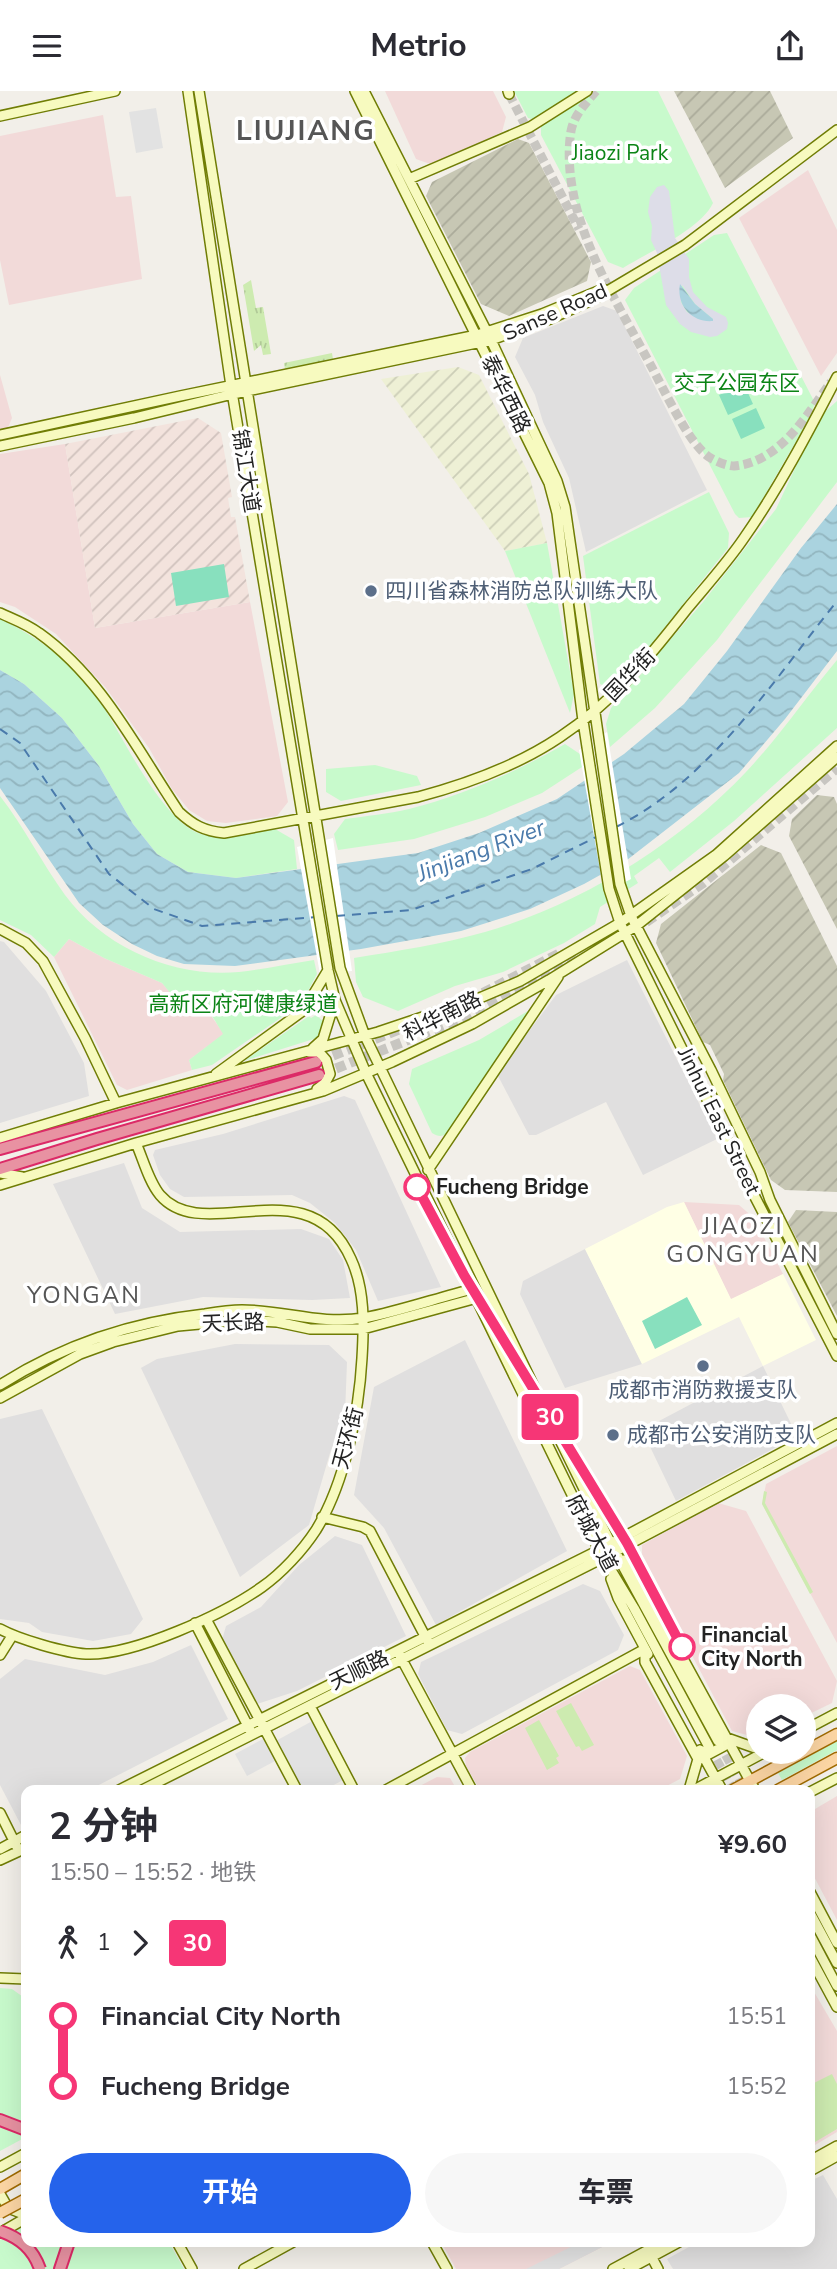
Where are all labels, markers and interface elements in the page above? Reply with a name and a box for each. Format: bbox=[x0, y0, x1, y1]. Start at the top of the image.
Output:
text: Metrio bbox=[370, 24, 467, 67]
icon: menu bbox=[28, 27, 66, 65]
icon: share bbox=[771, 27, 809, 65]
district label: LIUJIANG bbox=[236, 112, 376, 150]
park label: Jiaozi Park bbox=[571, 139, 669, 167]
street label: Sanse Road bbox=[498, 277, 612, 347]
street label: 泰华西路 bbox=[475, 350, 537, 438]
park label: 交子公园东区 bbox=[674, 369, 800, 397]
street label: 锦江大道 bbox=[226, 427, 266, 515]
place label: 四川省森林消防总队训练大队 bbox=[385, 577, 658, 605]
marker: 四川省森林消防总队训练大队 bbox=[363, 583, 379, 599]
street label: 国华街 bbox=[598, 643, 662, 707]
water label: Jinjiang River bbox=[412, 812, 550, 889]
street label: 科华南路 bbox=[398, 984, 486, 1048]
park label: 高新区府河健康绿道 bbox=[149, 990, 338, 1018]
street label: Jinhui East Street bbox=[671, 1042, 767, 1200]
place label: Fucheng Bridge bbox=[436, 1173, 589, 1201]
marker: Fucheng Bridge bbox=[404, 1174, 430, 1200]
district label: JIAOZI GONGYUAN bbox=[666, 1210, 820, 1270]
district label: YONGAN bbox=[26, 1279, 141, 1311]
street label: 天长路 bbox=[201, 1308, 265, 1338]
marker: 成都市消防救援支队 bbox=[695, 1358, 711, 1374]
place label: 成都市消防救援支队 bbox=[609, 1376, 798, 1404]
line badge: 30 bbox=[518, 1394, 582, 1440]
text: 30 bbox=[536, 1401, 564, 1433]
street label: 天环街 bbox=[326, 1404, 370, 1472]
place label: 成都市公安消防支队 bbox=[627, 1421, 816, 1449]
marker: 成都市公安消防支队 bbox=[605, 1427, 621, 1443]
street label: 府城大道 bbox=[560, 1489, 624, 1577]
place label: Financial City North bbox=[701, 1621, 803, 1673]
marker: Financial City North bbox=[669, 1634, 695, 1660]
street label: 天顺路 bbox=[325, 1644, 393, 1696]
map controls bbox=[746, 1694, 816, 1764]
button: layers bbox=[746, 1694, 816, 1764]
text: 2 分钟 bbox=[49, 1801, 158, 1852]
text: ¥9.60 bbox=[718, 1827, 787, 1862]
text: 15:50 – 15:52 · 地铁 bbox=[49, 1857, 256, 1888]
icon: walk bbox=[49, 1924, 87, 1962]
icon: forward bbox=[121, 1924, 159, 1962]
text: 1 bbox=[97, 1927, 111, 1958]
text: 30 bbox=[183, 1927, 212, 1959]
text: Financial City North bbox=[101, 1999, 341, 2034]
text: 15:51 bbox=[727, 2001, 787, 2032]
text: Fucheng Bridge bbox=[101, 2069, 290, 2104]
text: 15:52 bbox=[727, 2071, 787, 2102]
button: 开始 bbox=[49, 2153, 411, 2233]
button: 车票 bbox=[425, 2153, 787, 2233]

